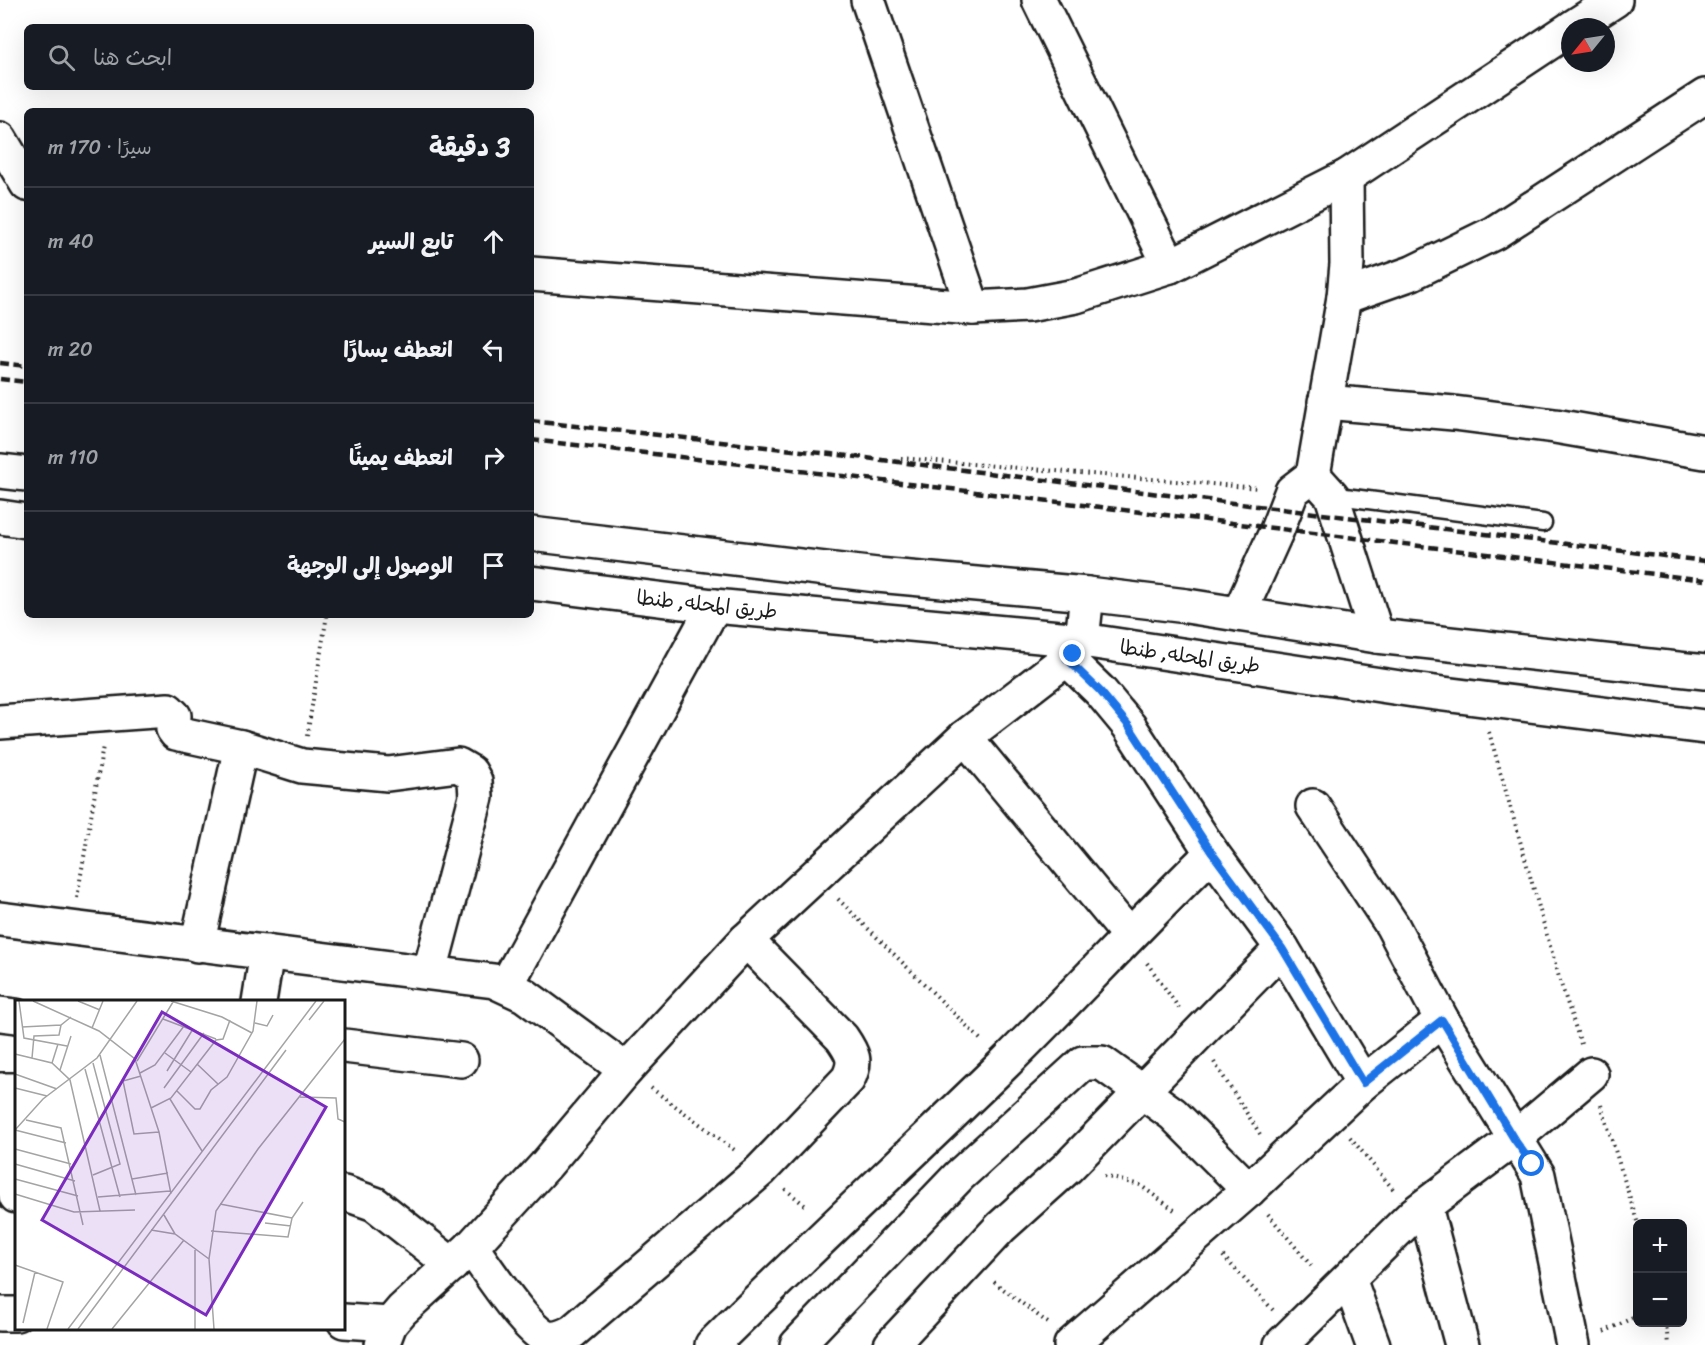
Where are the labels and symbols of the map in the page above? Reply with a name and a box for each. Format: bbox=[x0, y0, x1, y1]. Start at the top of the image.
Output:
north arrow bbox=[1561, 18, 1615, 72]
street label: طريق المحله, طنطا bbox=[635, 580, 779, 629]
street label: طريق المحله, طنطا bbox=[1117, 629, 1262, 684]
route end bbox=[1059, 640, 1085, 666]
inset map bbox=[15, 1000, 345, 1330]
route start bbox=[1518, 1150, 1544, 1176]

